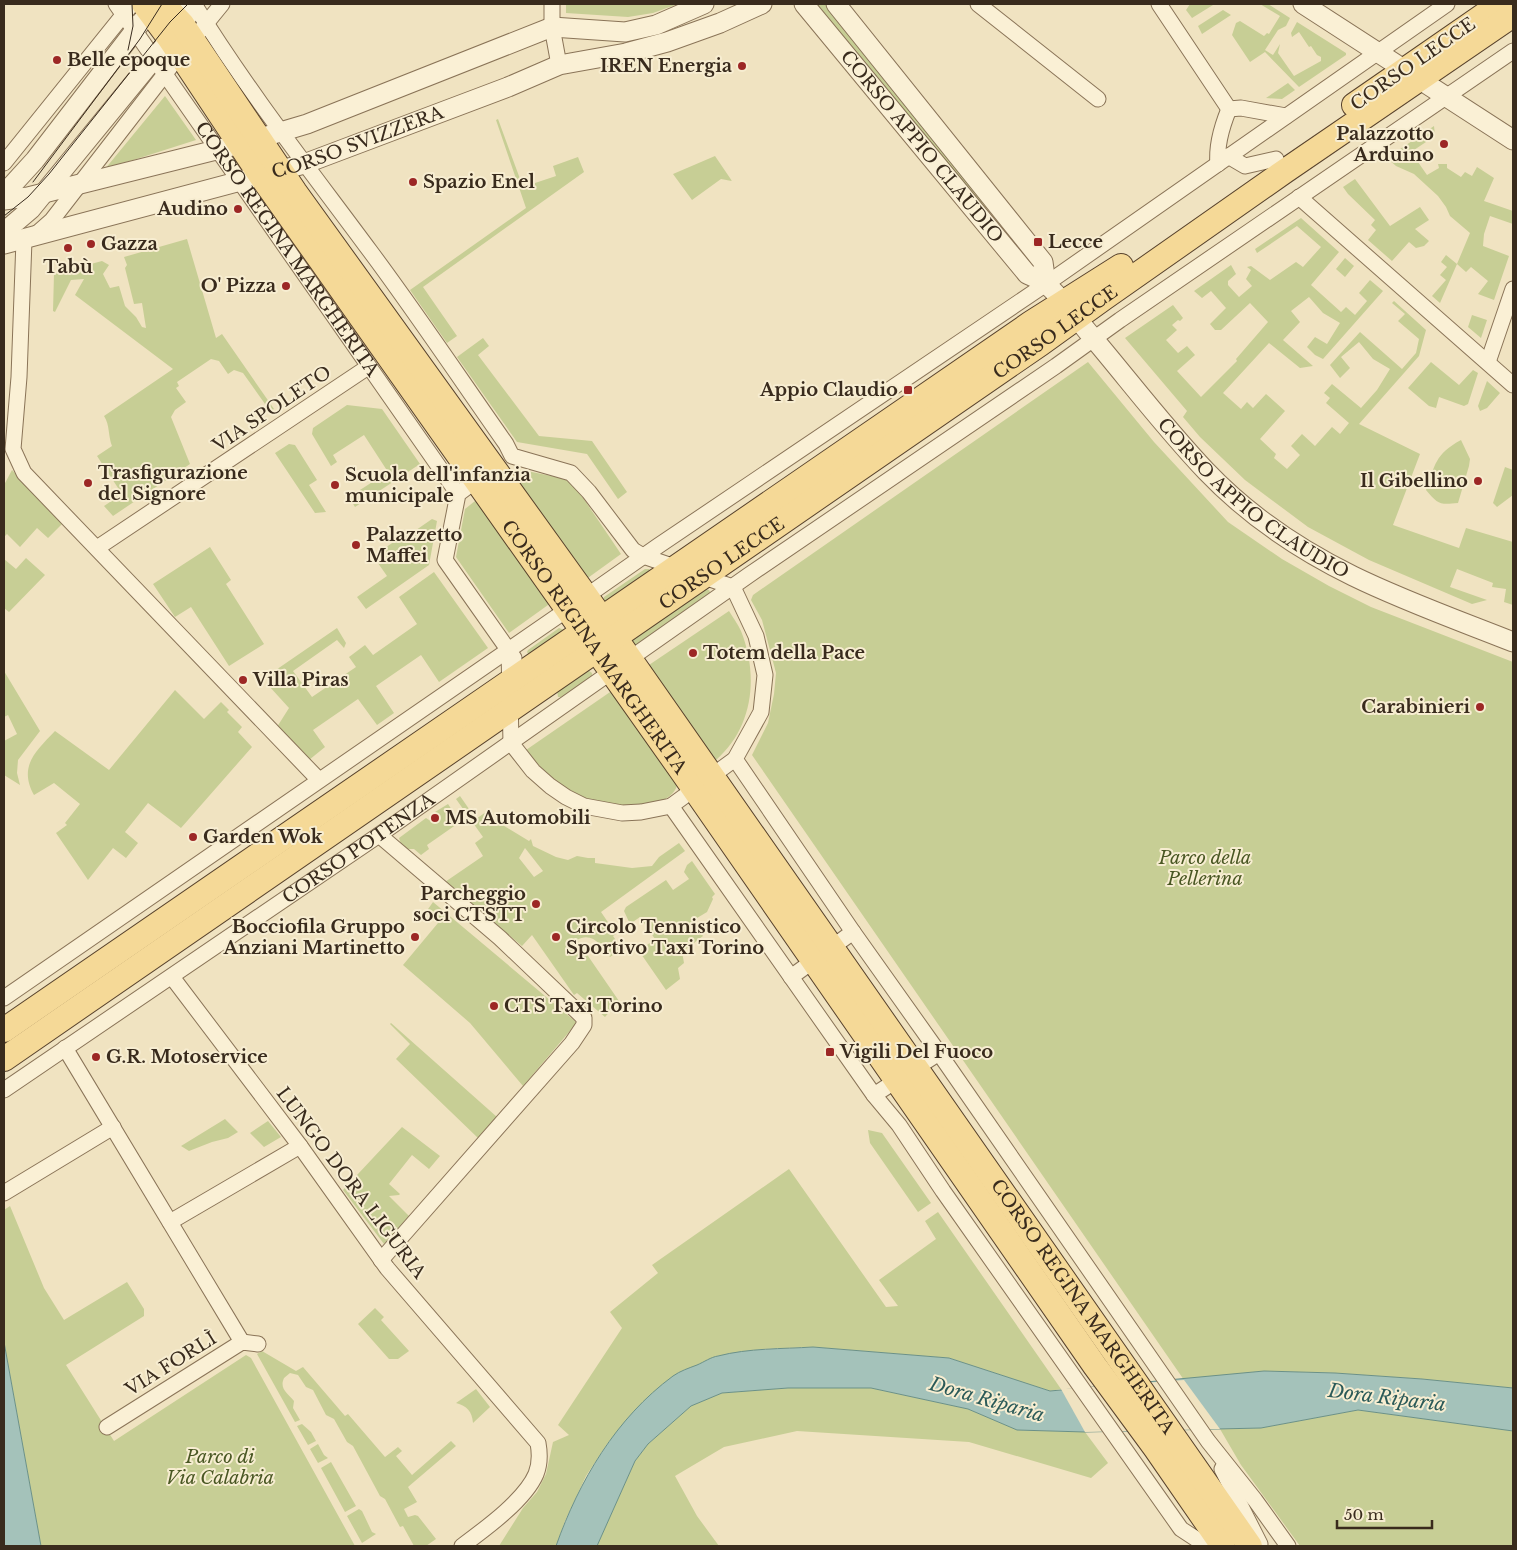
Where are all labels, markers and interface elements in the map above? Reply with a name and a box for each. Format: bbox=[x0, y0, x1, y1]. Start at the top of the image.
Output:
street label: CORSO LECCE bbox=[1346, 13, 1480, 115]
street label: CORSO APPIO CLAUDIO bbox=[836, 46, 1008, 247]
place label: Belle epoque bbox=[67, 49, 190, 71]
marker: Belle epoque bbox=[51, 54, 63, 66]
place label: IREN Energia bbox=[600, 55, 733, 77]
marker: IREN Energia bbox=[736, 60, 748, 72]
street label: CORSO SVIZZERA bbox=[269, 101, 448, 183]
street label: CORSO REGINA MARGHERITA bbox=[191, 118, 384, 382]
place label: Palazzotto Arduino bbox=[1336, 123, 1434, 166]
marker: Palazzotto Arduino bbox=[1438, 138, 1450, 150]
place label: Spazio Enel bbox=[423, 171, 535, 193]
marker: Spazio Enel bbox=[407, 176, 419, 188]
place label: Audino bbox=[156, 198, 228, 220]
marker: Audino bbox=[232, 203, 244, 215]
place label: Lecce bbox=[1048, 231, 1103, 253]
place label: Gazza bbox=[101, 233, 159, 255]
marker: Lecce bbox=[1032, 236, 1044, 248]
marker: Gazza bbox=[85, 238, 97, 250]
marker: Tabù bbox=[62, 242, 74, 254]
place label: Tabù bbox=[43, 256, 93, 278]
place label: O' Pizza bbox=[201, 275, 277, 297]
marker: O' Pizza bbox=[280, 280, 292, 292]
street label: CORSO LECCE bbox=[989, 281, 1122, 384]
street label: VIA SPOLETO bbox=[208, 361, 335, 457]
place label: Appio Claudio bbox=[759, 379, 898, 401]
marker: Appio Claudio bbox=[902, 384, 914, 396]
street label: CORSO APPIO CLAUDIO bbox=[1153, 414, 1353, 583]
place label: Trasfigurazione del Signore bbox=[98, 462, 248, 505]
place label: Scuola dell'infanzia municipale bbox=[345, 464, 532, 507]
place label: Il Gibellino bbox=[1360, 470, 1468, 492]
marker: Il Gibellino bbox=[1472, 475, 1484, 487]
marker: Trasfigurazione del Signore bbox=[82, 477, 94, 489]
marker: Scuola dell'infanzia municipale bbox=[329, 479, 341, 491]
street label: CORSO LECCE bbox=[655, 513, 789, 615]
street label: CORSO REGINA MARGHERITA bbox=[497, 516, 692, 779]
place label: Palazzetto Maffei bbox=[366, 524, 463, 567]
marker: Palazzetto Maffei bbox=[350, 539, 362, 551]
place label: Totem della Pace bbox=[703, 642, 865, 664]
marker: Totem della Pace bbox=[687, 647, 699, 659]
place label: Villa Piras bbox=[252, 669, 349, 691]
marker: Villa Piras bbox=[237, 674, 249, 686]
place label: Carabinieri bbox=[1361, 696, 1470, 718]
marker: Carabinieri bbox=[1474, 701, 1486, 713]
street label: CORSO POTENZA bbox=[278, 788, 440, 908]
place label: MS Automobili bbox=[445, 807, 591, 829]
marker: MS Automobili bbox=[429, 812, 441, 824]
place label: Garden Wok bbox=[203, 826, 324, 848]
marker: Garden Wok bbox=[187, 831, 199, 843]
park label: Parco della Pellerina bbox=[1158, 847, 1251, 890]
place label: Parcheggio soci CTSTT bbox=[413, 883, 526, 926]
marker: Parcheggio soci CTSTT bbox=[530, 898, 542, 910]
place label: Bocciofila Gruppo Anziani Martinetto bbox=[222, 916, 405, 959]
place label: Circolo Tennistico Sportivo Taxi Torino bbox=[566, 916, 764, 959]
marker: Bocciofila Gruppo Anziani Martinetto bbox=[409, 931, 421, 943]
marker: Circolo Tennistico Sportivo Taxi Torino bbox=[550, 931, 562, 943]
place label: CTS Taxi Torino bbox=[504, 995, 663, 1017]
marker: CTS Taxi Torino bbox=[488, 1000, 500, 1012]
place label: Vigili Del Fuoco bbox=[839, 1041, 993, 1063]
place label: G.R. Motoservice bbox=[106, 1046, 268, 1068]
marker: Vigili Del Fuoco bbox=[824, 1046, 836, 1058]
marker: G.R. Motoservice bbox=[90, 1051, 102, 1063]
street label: LUNGO DORA LIGURIA bbox=[272, 1083, 431, 1284]
street label: CORSO REGINA MARGHERITA bbox=[986, 1175, 1180, 1439]
street label: VIA FORLÌ bbox=[120, 1326, 221, 1401]
water label: Dora Riparia bbox=[926, 1372, 1047, 1427]
water label: Dora Riparia bbox=[1326, 1379, 1447, 1416]
park label: Parco di Via Calabria bbox=[166, 1446, 274, 1489]
scale bar bbox=[1337, 1498, 1432, 1530]
text: 50 m bbox=[1344, 1505, 1384, 1524]

